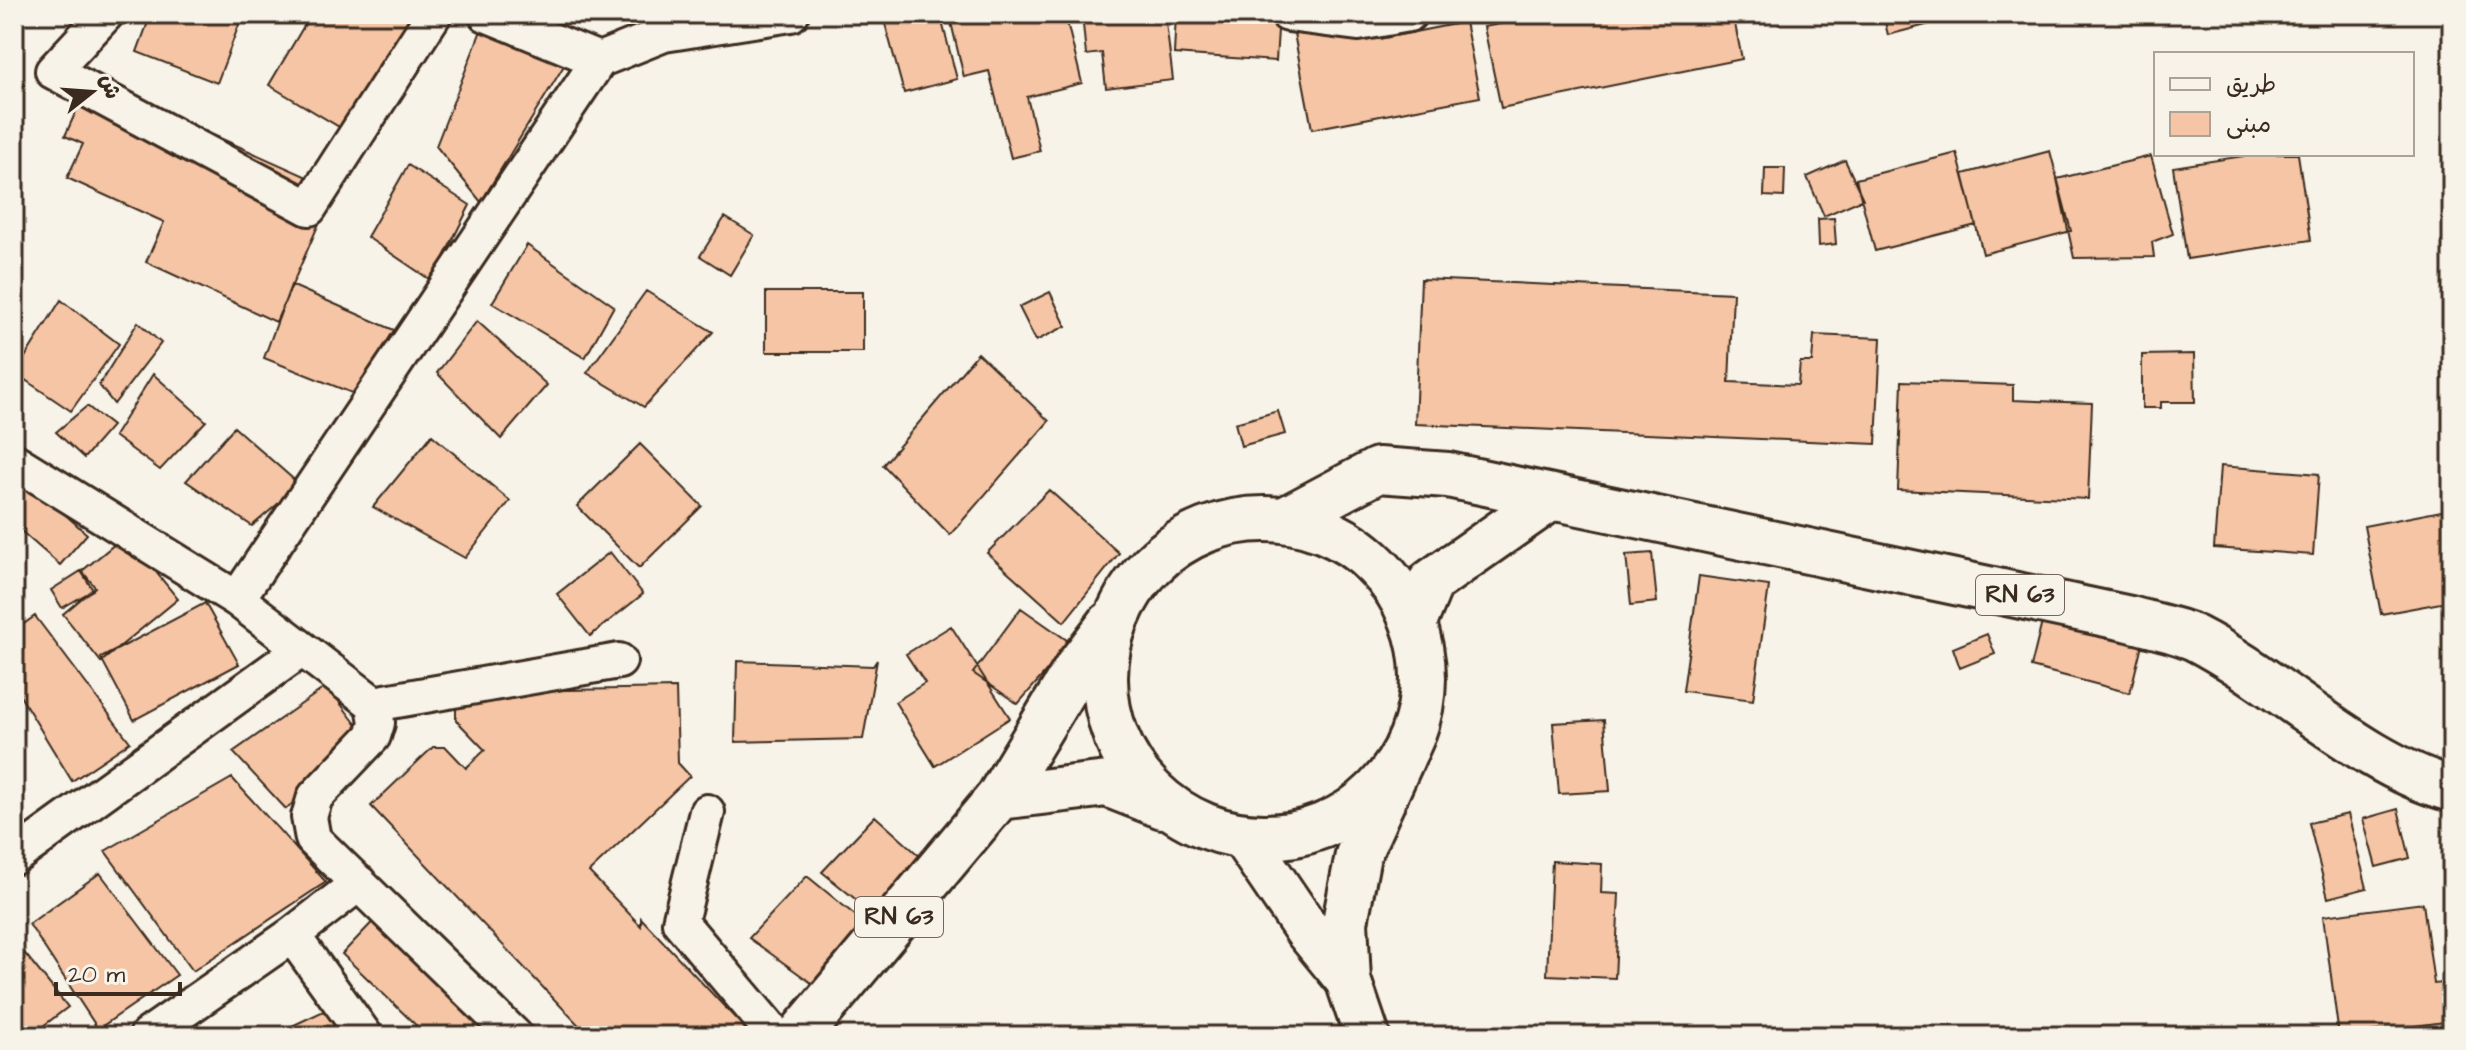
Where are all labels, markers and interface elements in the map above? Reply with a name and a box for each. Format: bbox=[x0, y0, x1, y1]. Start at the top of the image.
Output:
north arrow bbox=[52, 52, 132, 132]
legend bbox=[2154, 52, 2414, 156]
text: طريق bbox=[2226, 68, 2276, 102]
text: ش bbox=[91, 70, 128, 103]
text: مبنى bbox=[2226, 108, 2271, 142]
road number: RN 63 bbox=[1976, 575, 2064, 615]
road number: RN 63 bbox=[855, 897, 943, 937]
scale bar bbox=[56, 946, 180, 996]
text: 20 m bbox=[68, 958, 125, 992]

